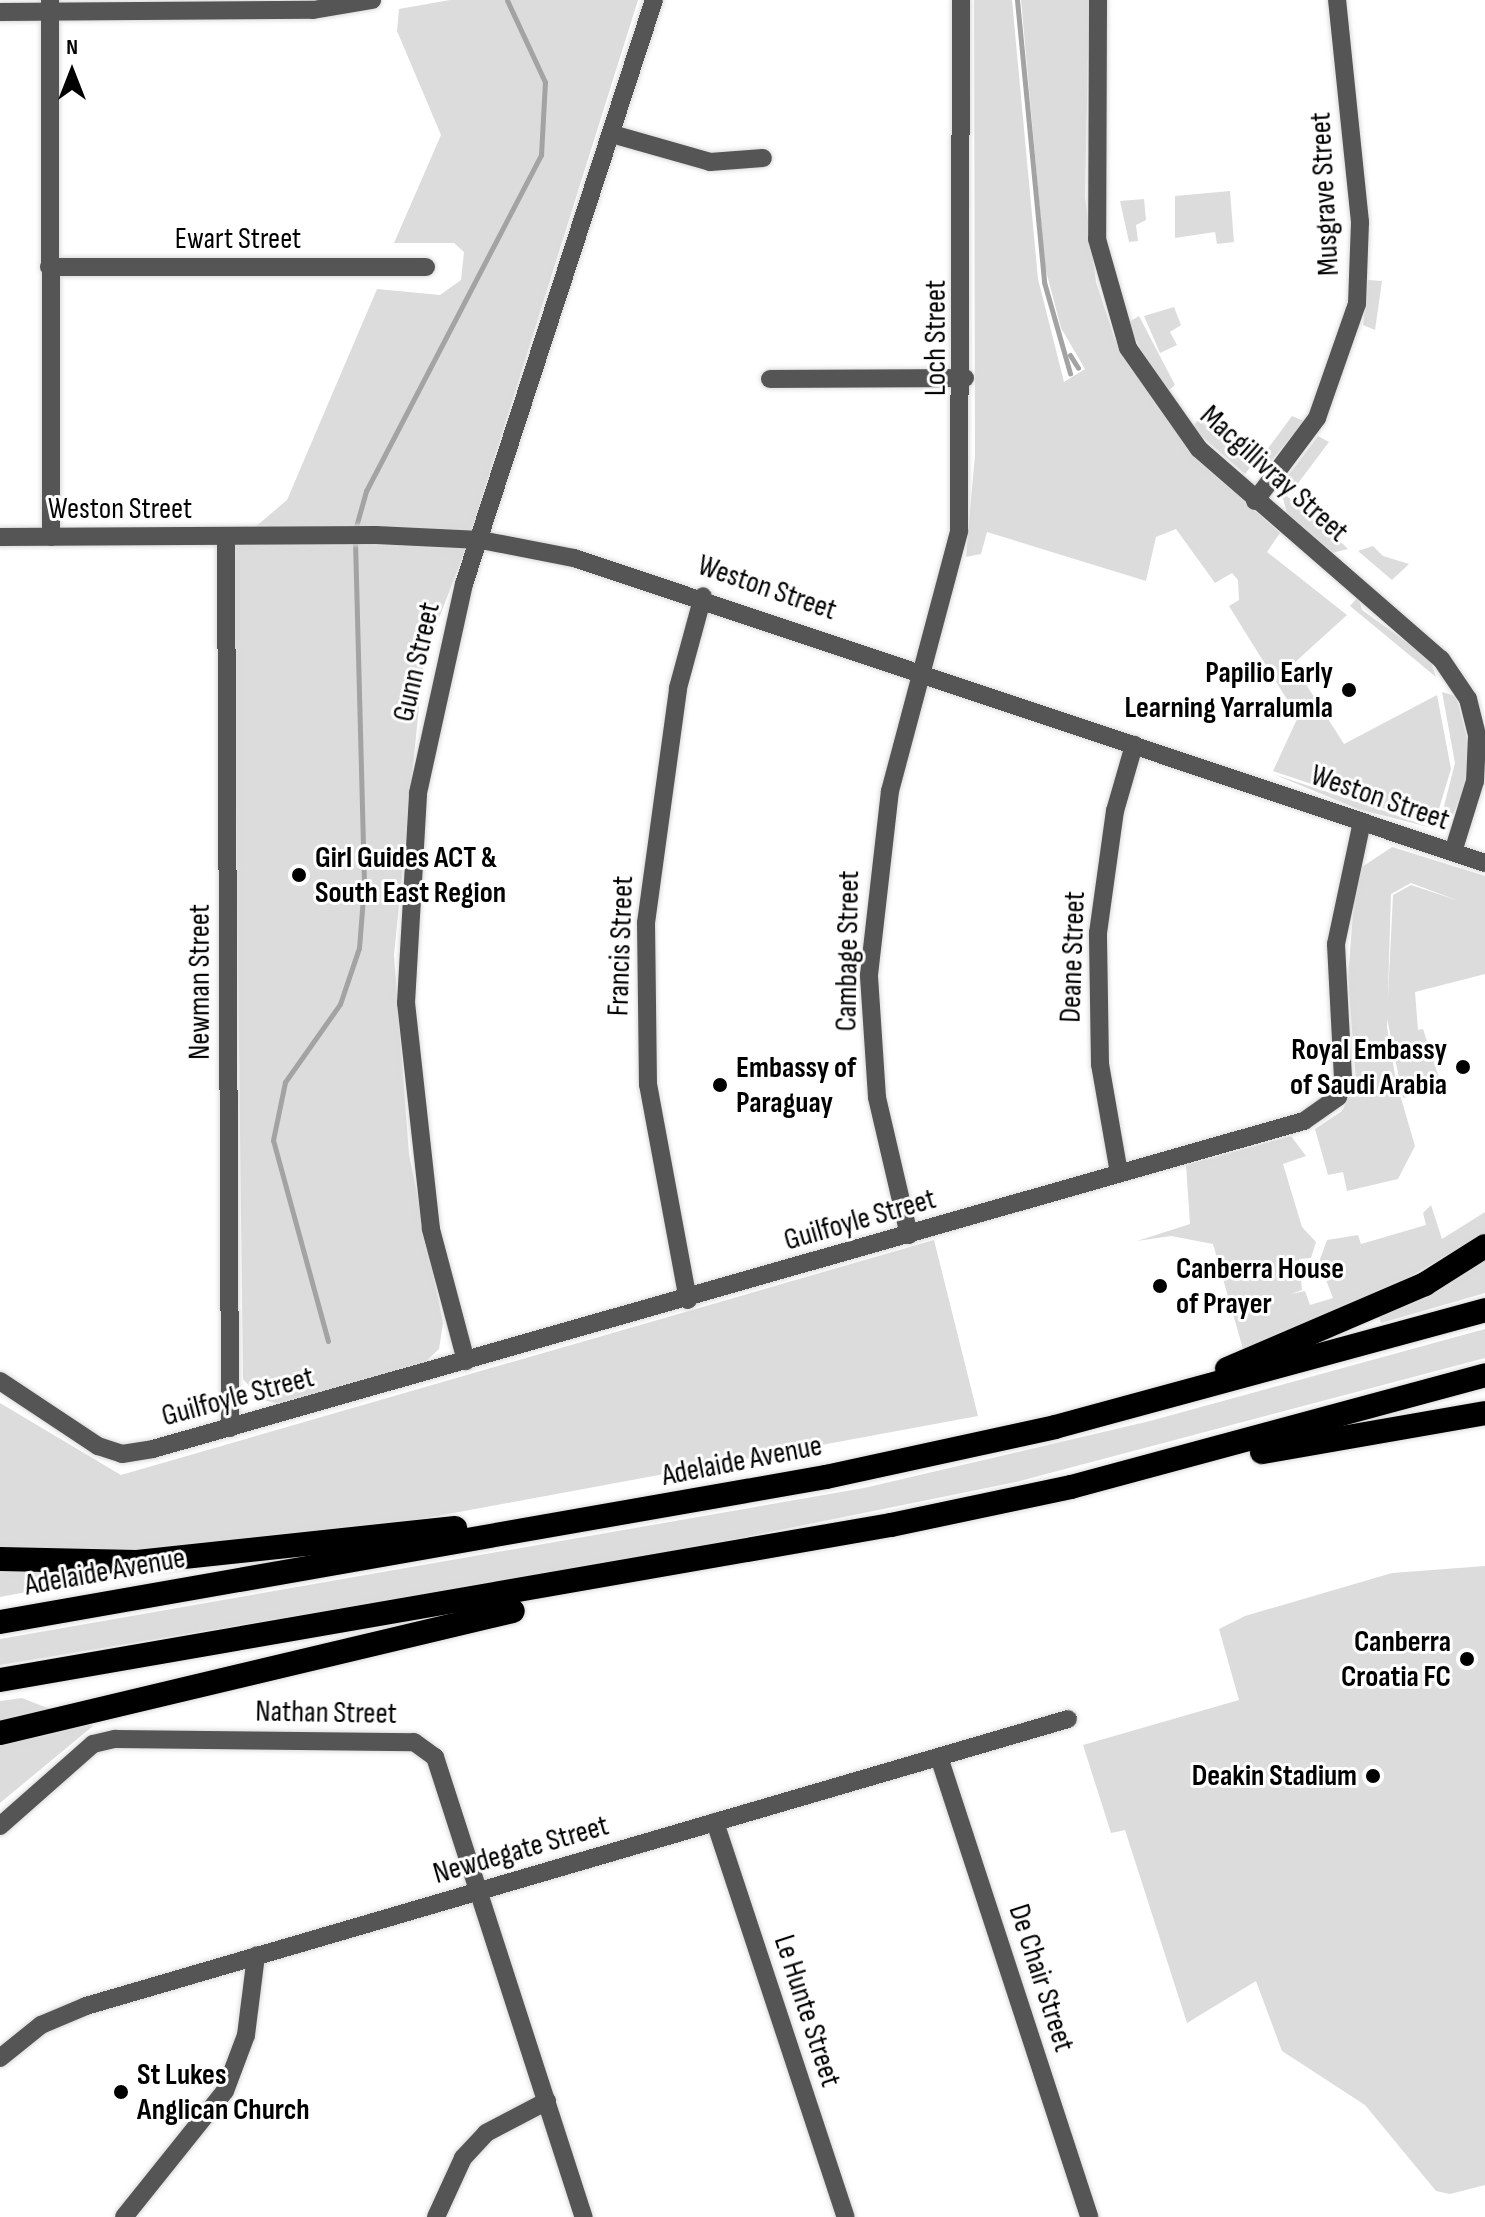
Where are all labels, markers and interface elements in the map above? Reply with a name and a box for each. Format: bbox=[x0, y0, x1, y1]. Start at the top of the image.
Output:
north arrow bbox=[32, 32, 112, 112]
text: N bbox=[66, 34, 78, 61]
street label: Musgrave Street bbox=[1303, 111, 1347, 277]
street label: Ewart Street bbox=[175, 221, 301, 257]
street label: Loch Street bbox=[918, 280, 954, 396]
street label: Macgillivray Street bbox=[1192, 398, 1356, 550]
street label: Weston Street bbox=[48, 491, 192, 527]
street label: Weston Street bbox=[693, 548, 841, 628]
street label: Gunn Street bbox=[386, 599, 448, 725]
place label: Papilio Early Learning Yarralumla bbox=[1124, 655, 1333, 726]
marker: Papilio Early Learning Yarralumla bbox=[1340, 681, 1358, 699]
street label: Weston Street bbox=[1306, 758, 1454, 838]
place label: Girl Guides ACT & South East Region bbox=[315, 840, 506, 910]
marker: Girl Guides ACT & South East Region bbox=[290, 866, 308, 884]
street label: Cambage Street bbox=[829, 870, 867, 1032]
street label: Francis Street bbox=[601, 875, 641, 1017]
street label: Deane Street bbox=[1053, 891, 1093, 1023]
street label: Newman Street bbox=[182, 904, 218, 1060]
place label: Royal Embassy of Saudi Arabia bbox=[1290, 1032, 1447, 1102]
place label: Embassy of Paraguay bbox=[736, 1050, 856, 1120]
marker: Royal Embassy of Saudi Arabia bbox=[1454, 1058, 1472, 1076]
marker: Embassy of Paraguay bbox=[711, 1076, 729, 1094]
street label: Guilfoyle Street bbox=[780, 1181, 940, 1259]
place label: Canberra House of Prayer bbox=[1176, 1251, 1344, 1322]
marker: Canberra House of Prayer bbox=[1151, 1277, 1169, 1295]
street label: Guilfoyle Street bbox=[158, 1359, 318, 1435]
street label: Adelaide Avenue bbox=[659, 1428, 825, 1494]
street label: Adelaide Avenue bbox=[22, 1540, 188, 1604]
place label: Canberra Croatia FC bbox=[1341, 1624, 1451, 1694]
marker: Canberra Croatia FC bbox=[1458, 1650, 1476, 1668]
street label: Nathan Street bbox=[255, 1694, 397, 1732]
place label: Deakin Stadium bbox=[1192, 1758, 1357, 1794]
marker: Deakin Stadium bbox=[1364, 1767, 1382, 1785]
street label: Newdegate Street bbox=[429, 1808, 613, 1892]
street label: De Chair Street bbox=[1000, 1900, 1082, 2056]
street label: Le Hunte Street bbox=[766, 1931, 848, 2091]
place label: St Lukes Anglican Church bbox=[137, 2057, 310, 2128]
marker: St Lukes Anglican Church bbox=[112, 2083, 130, 2101]

